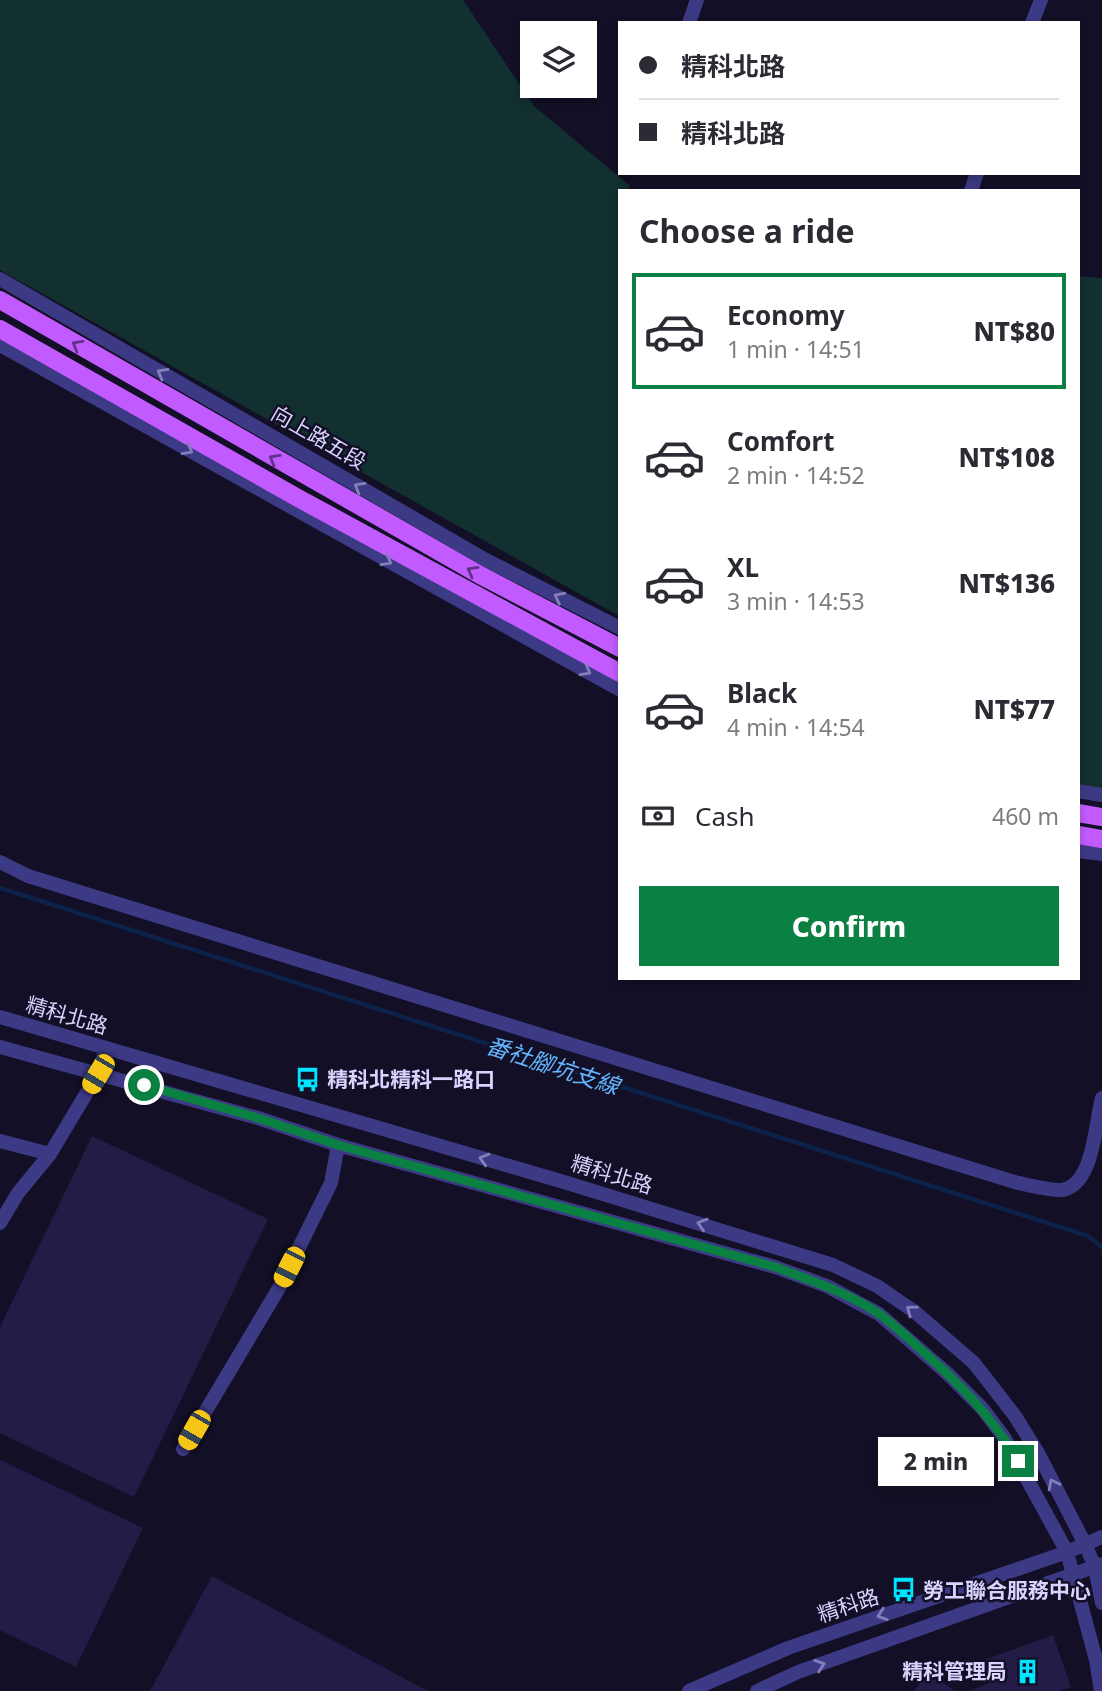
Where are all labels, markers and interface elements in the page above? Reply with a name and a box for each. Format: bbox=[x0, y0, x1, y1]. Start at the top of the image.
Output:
map controls bbox=[520, 21, 597, 98]
button: layers bbox=[520, 21, 597, 98]
text: 精科北路 bbox=[681, 48, 785, 84]
text: 精科北路 bbox=[681, 115, 785, 151]
text: Choose a ride bbox=[639, 209, 855, 252]
text: Economy bbox=[727, 297, 845, 333]
icon: car bbox=[643, 300, 706, 363]
text: NT$80 bbox=[973, 313, 1055, 349]
text: 1 min · 14:51 bbox=[727, 333, 865, 365]
one-way arrow bbox=[72, 340, 85, 353]
one-way arrow bbox=[157, 368, 170, 381]
street label: 向上路五段 bbox=[267, 399, 371, 475]
text: Comfort bbox=[727, 423, 835, 459]
icon: car bbox=[643, 426, 706, 489]
text: NT$108 bbox=[958, 439, 1055, 475]
one-way arrow bbox=[181, 442, 193, 455]
one-way arrow bbox=[269, 454, 282, 467]
text: 2 min · 14:52 bbox=[727, 459, 865, 491]
one-way arrow bbox=[354, 482, 367, 495]
text: XL bbox=[727, 549, 759, 585]
icon: car bbox=[643, 552, 706, 615]
one-way arrow bbox=[380, 553, 392, 566]
text: NT$136 bbox=[958, 565, 1055, 601]
one-way arrow bbox=[467, 566, 480, 579]
text: 3 min · 14:53 bbox=[727, 585, 865, 617]
one-way arrow bbox=[553, 591, 566, 605]
one-way arrow bbox=[578, 663, 591, 677]
text: Black bbox=[727, 675, 797, 711]
icon: car bbox=[643, 678, 706, 741]
text: NT$77 bbox=[973, 691, 1055, 727]
text: 4 min · 14:54 bbox=[727, 711, 865, 743]
icon: cash bbox=[639, 797, 677, 835]
text: Cash bbox=[695, 798, 755, 834]
text: 460 m bbox=[992, 800, 1059, 832]
button: Confirm bbox=[639, 886, 1059, 966]
street label: 精科北路 bbox=[23, 990, 111, 1040]
water label: 番社腳坑支線 bbox=[482, 1028, 626, 1102]
car bbox=[79, 1051, 118, 1097]
bus stop icon: 精科北精科一路口 bbox=[293, 1065, 321, 1093]
place label: 精科北精科一路口 bbox=[327, 1065, 495, 1093]
route start bbox=[128, 1069, 160, 1101]
street label: 精科北路 bbox=[568, 1148, 656, 1200]
one-way arrow bbox=[479, 1152, 491, 1167]
one-way arrow bbox=[697, 1218, 709, 1233]
car bbox=[271, 1244, 308, 1290]
one-way arrow bbox=[906, 1306, 919, 1318]
car bbox=[175, 1407, 214, 1453]
callout: 2 min bbox=[878, 1436, 993, 1486]
text: 2 min bbox=[904, 1445, 968, 1477]
route end bbox=[1002, 1445, 1034, 1477]
one-way arrow bbox=[1048, 1479, 1062, 1491]
bus stop icon: 勞工聯合服務中心 bbox=[889, 1576, 917, 1604]
place label: 勞工聯合服務中心 bbox=[923, 1576, 1091, 1604]
street label: 精科路 bbox=[814, 1582, 882, 1628]
one-way arrow bbox=[876, 1607, 888, 1621]
place label: 精科管理局 bbox=[902, 1657, 1007, 1685]
building icon: 精科管理局 bbox=[1013, 1657, 1041, 1685]
one-way arrow bbox=[814, 1659, 826, 1673]

